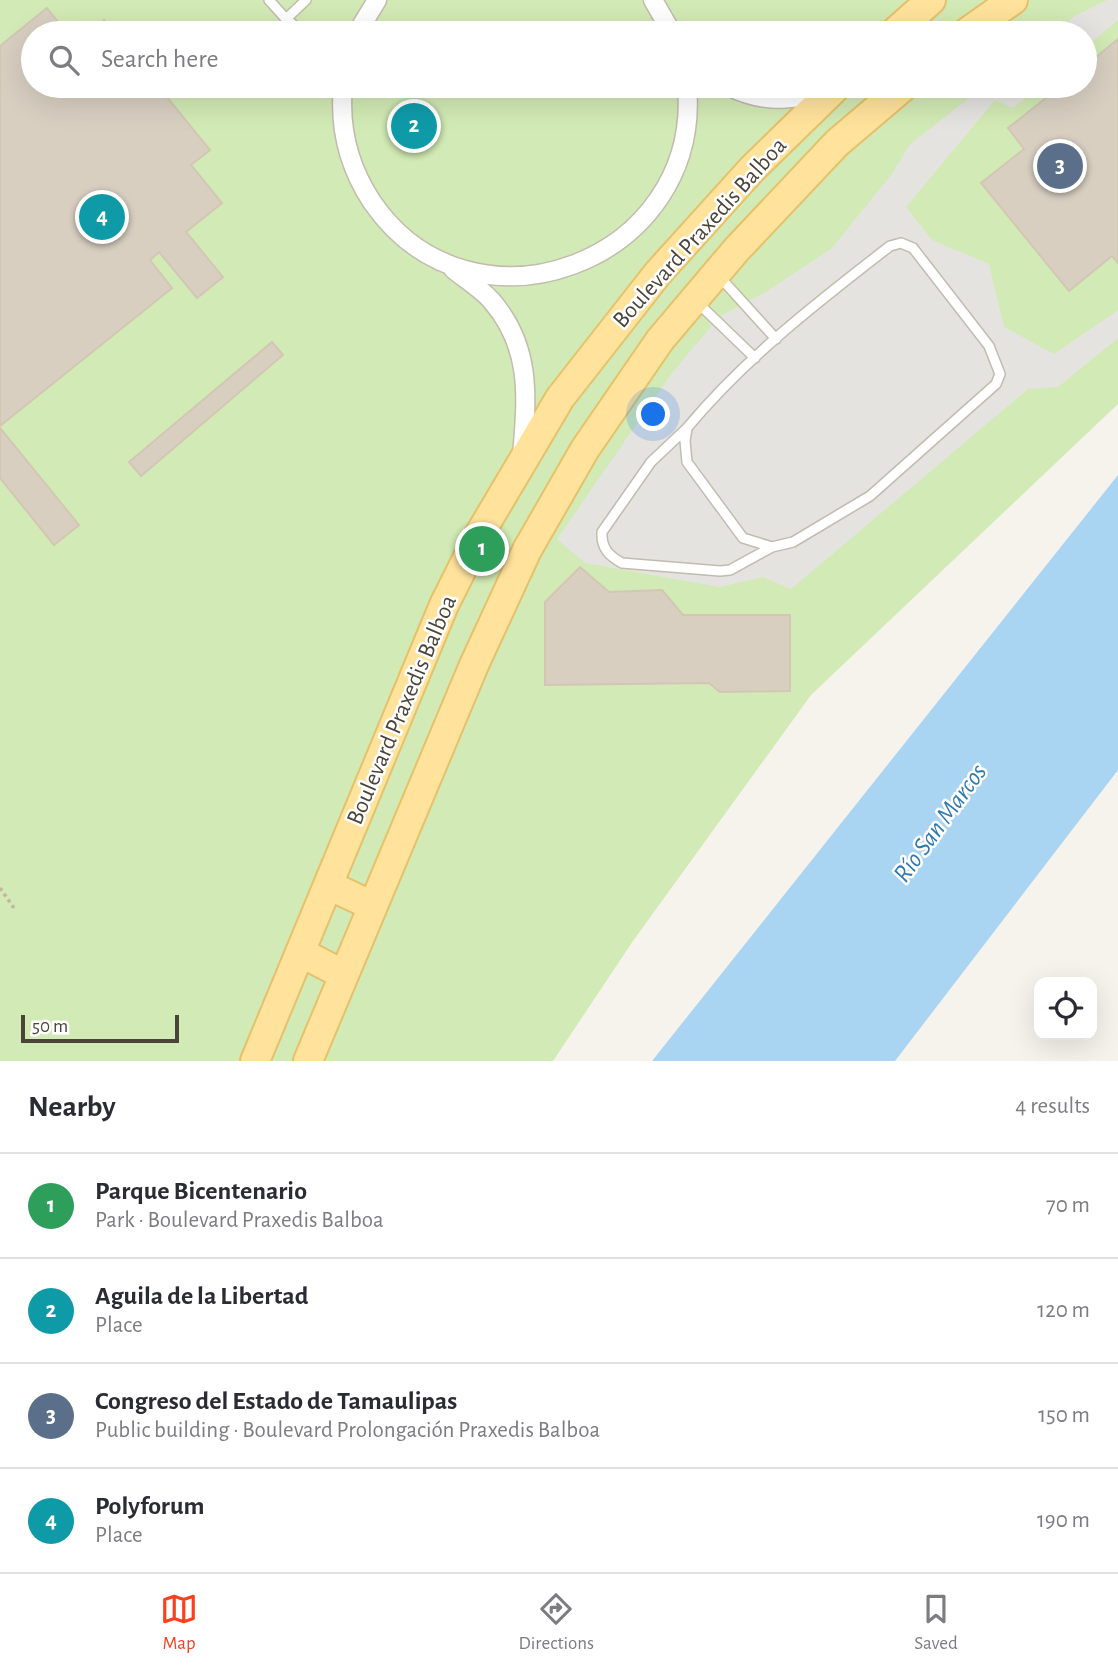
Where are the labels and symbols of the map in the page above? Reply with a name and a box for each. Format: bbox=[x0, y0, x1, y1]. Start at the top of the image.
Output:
pin: 2 bbox=[391, 100, 437, 152]
street label: Boulevard Praxedis Balboa bbox=[609, 133, 791, 333]
pin: 3 bbox=[1037, 140, 1083, 192]
pin: 4 bbox=[79, 191, 125, 243]
your location bbox=[636, 397, 670, 431]
pin: 1 bbox=[459, 523, 505, 575]
street label: Boulevard Praxedis Balboa bbox=[343, 592, 461, 828]
water label: Río San Marcos bbox=[889, 759, 991, 887]
scale bar bbox=[21, 1012, 178, 1044]

